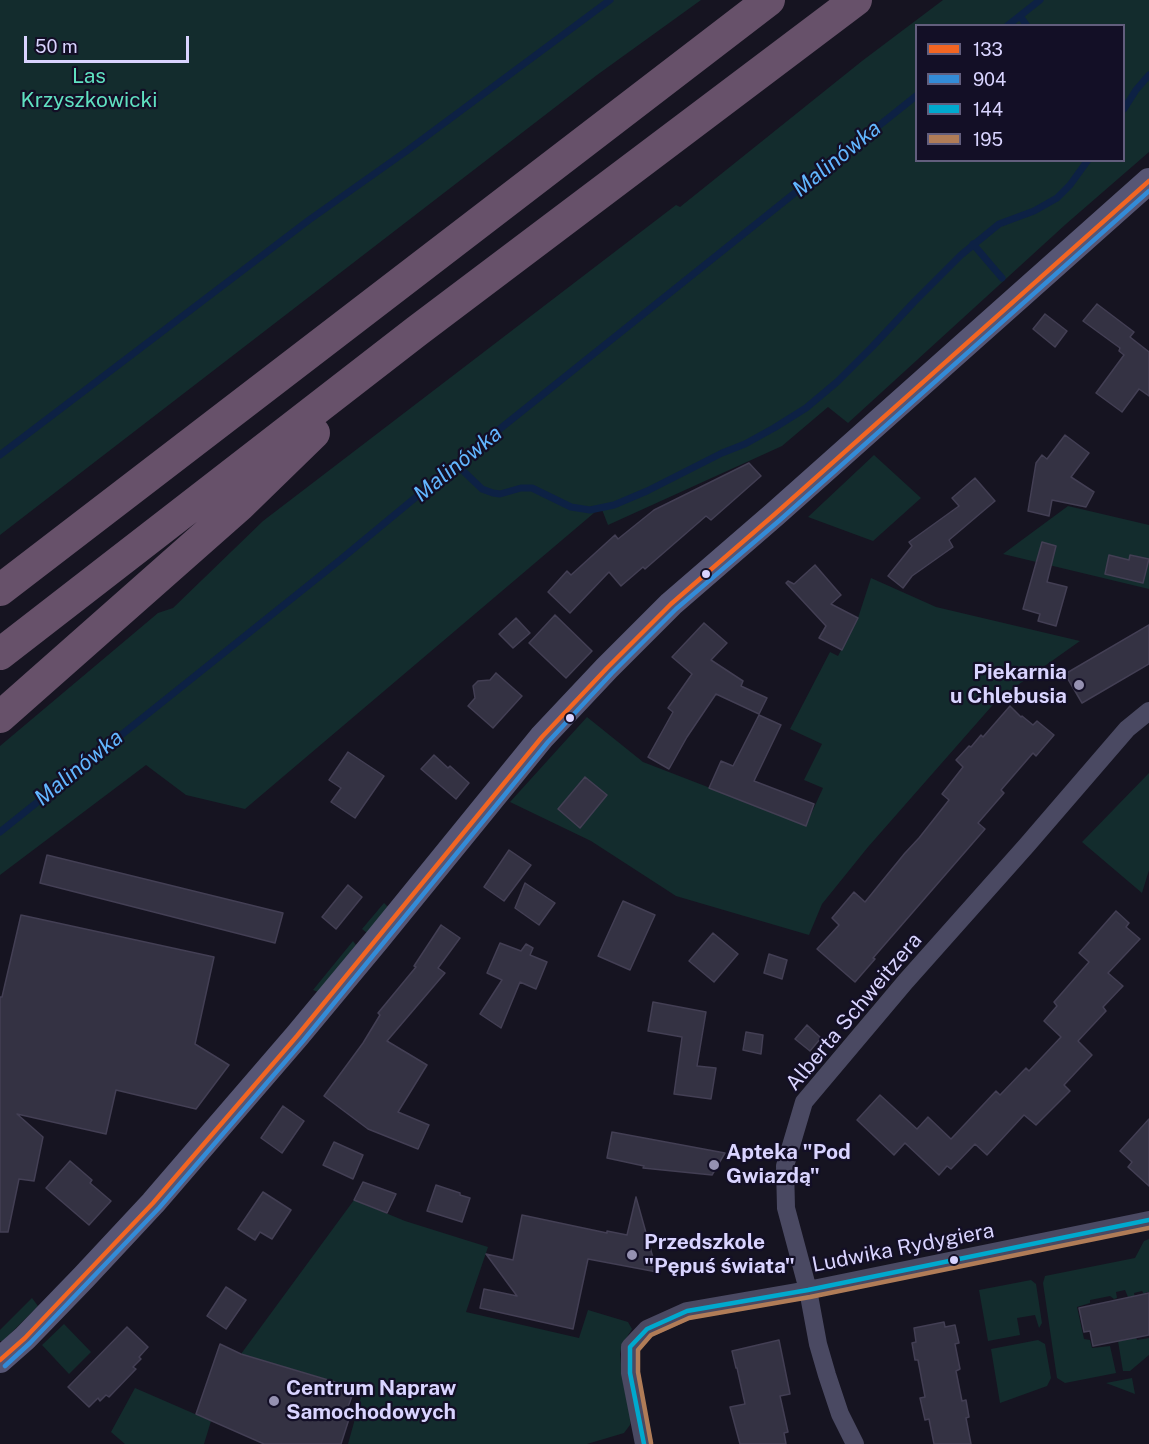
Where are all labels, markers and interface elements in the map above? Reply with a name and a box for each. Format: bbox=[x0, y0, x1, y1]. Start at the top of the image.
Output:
scale bar bbox=[27, 24, 192, 62]
legend bbox=[915, 24, 1125, 162]
text: 50 m bbox=[35, 36, 78, 57]
text: 133 bbox=[973, 39, 1003, 60]
park label: Las Krzyszkowicki bbox=[20, 64, 158, 114]
text: 904 bbox=[973, 69, 1006, 90]
text: 144 bbox=[973, 99, 1003, 120]
water label: Malinówka bbox=[787, 115, 887, 203]
text: 195 bbox=[973, 129, 1003, 150]
water label: Malinówka bbox=[408, 420, 508, 508]
unlabelled marker bbox=[700, 568, 712, 580]
place label: Piekarnia u Chlebusia bbox=[950, 660, 1067, 710]
marker: Piekarnia u Chlebusia bbox=[1072, 678, 1086, 692]
unlabelled marker bbox=[564, 712, 576, 724]
water label: Malinówka bbox=[29, 724, 129, 812]
street label: Alberta Schweitzera bbox=[781, 928, 927, 1096]
place label: Apteka "Pod Gwiazdą" bbox=[726, 1140, 851, 1190]
marker: Apteka "Pod Gwiazdą" bbox=[707, 1158, 721, 1172]
street label: Ludwika Rydygiera bbox=[810, 1218, 996, 1278]
place label: Przedszkole "Pępuś świata" bbox=[644, 1230, 795, 1280]
marker: Przedszkole "Pępuś świata" bbox=[625, 1248, 639, 1262]
unlabelled marker bbox=[948, 1254, 960, 1266]
place label: Centrum Napraw Samochodowych bbox=[286, 1376, 456, 1426]
marker: Centrum Napraw Samochodowych bbox=[267, 1394, 281, 1408]

